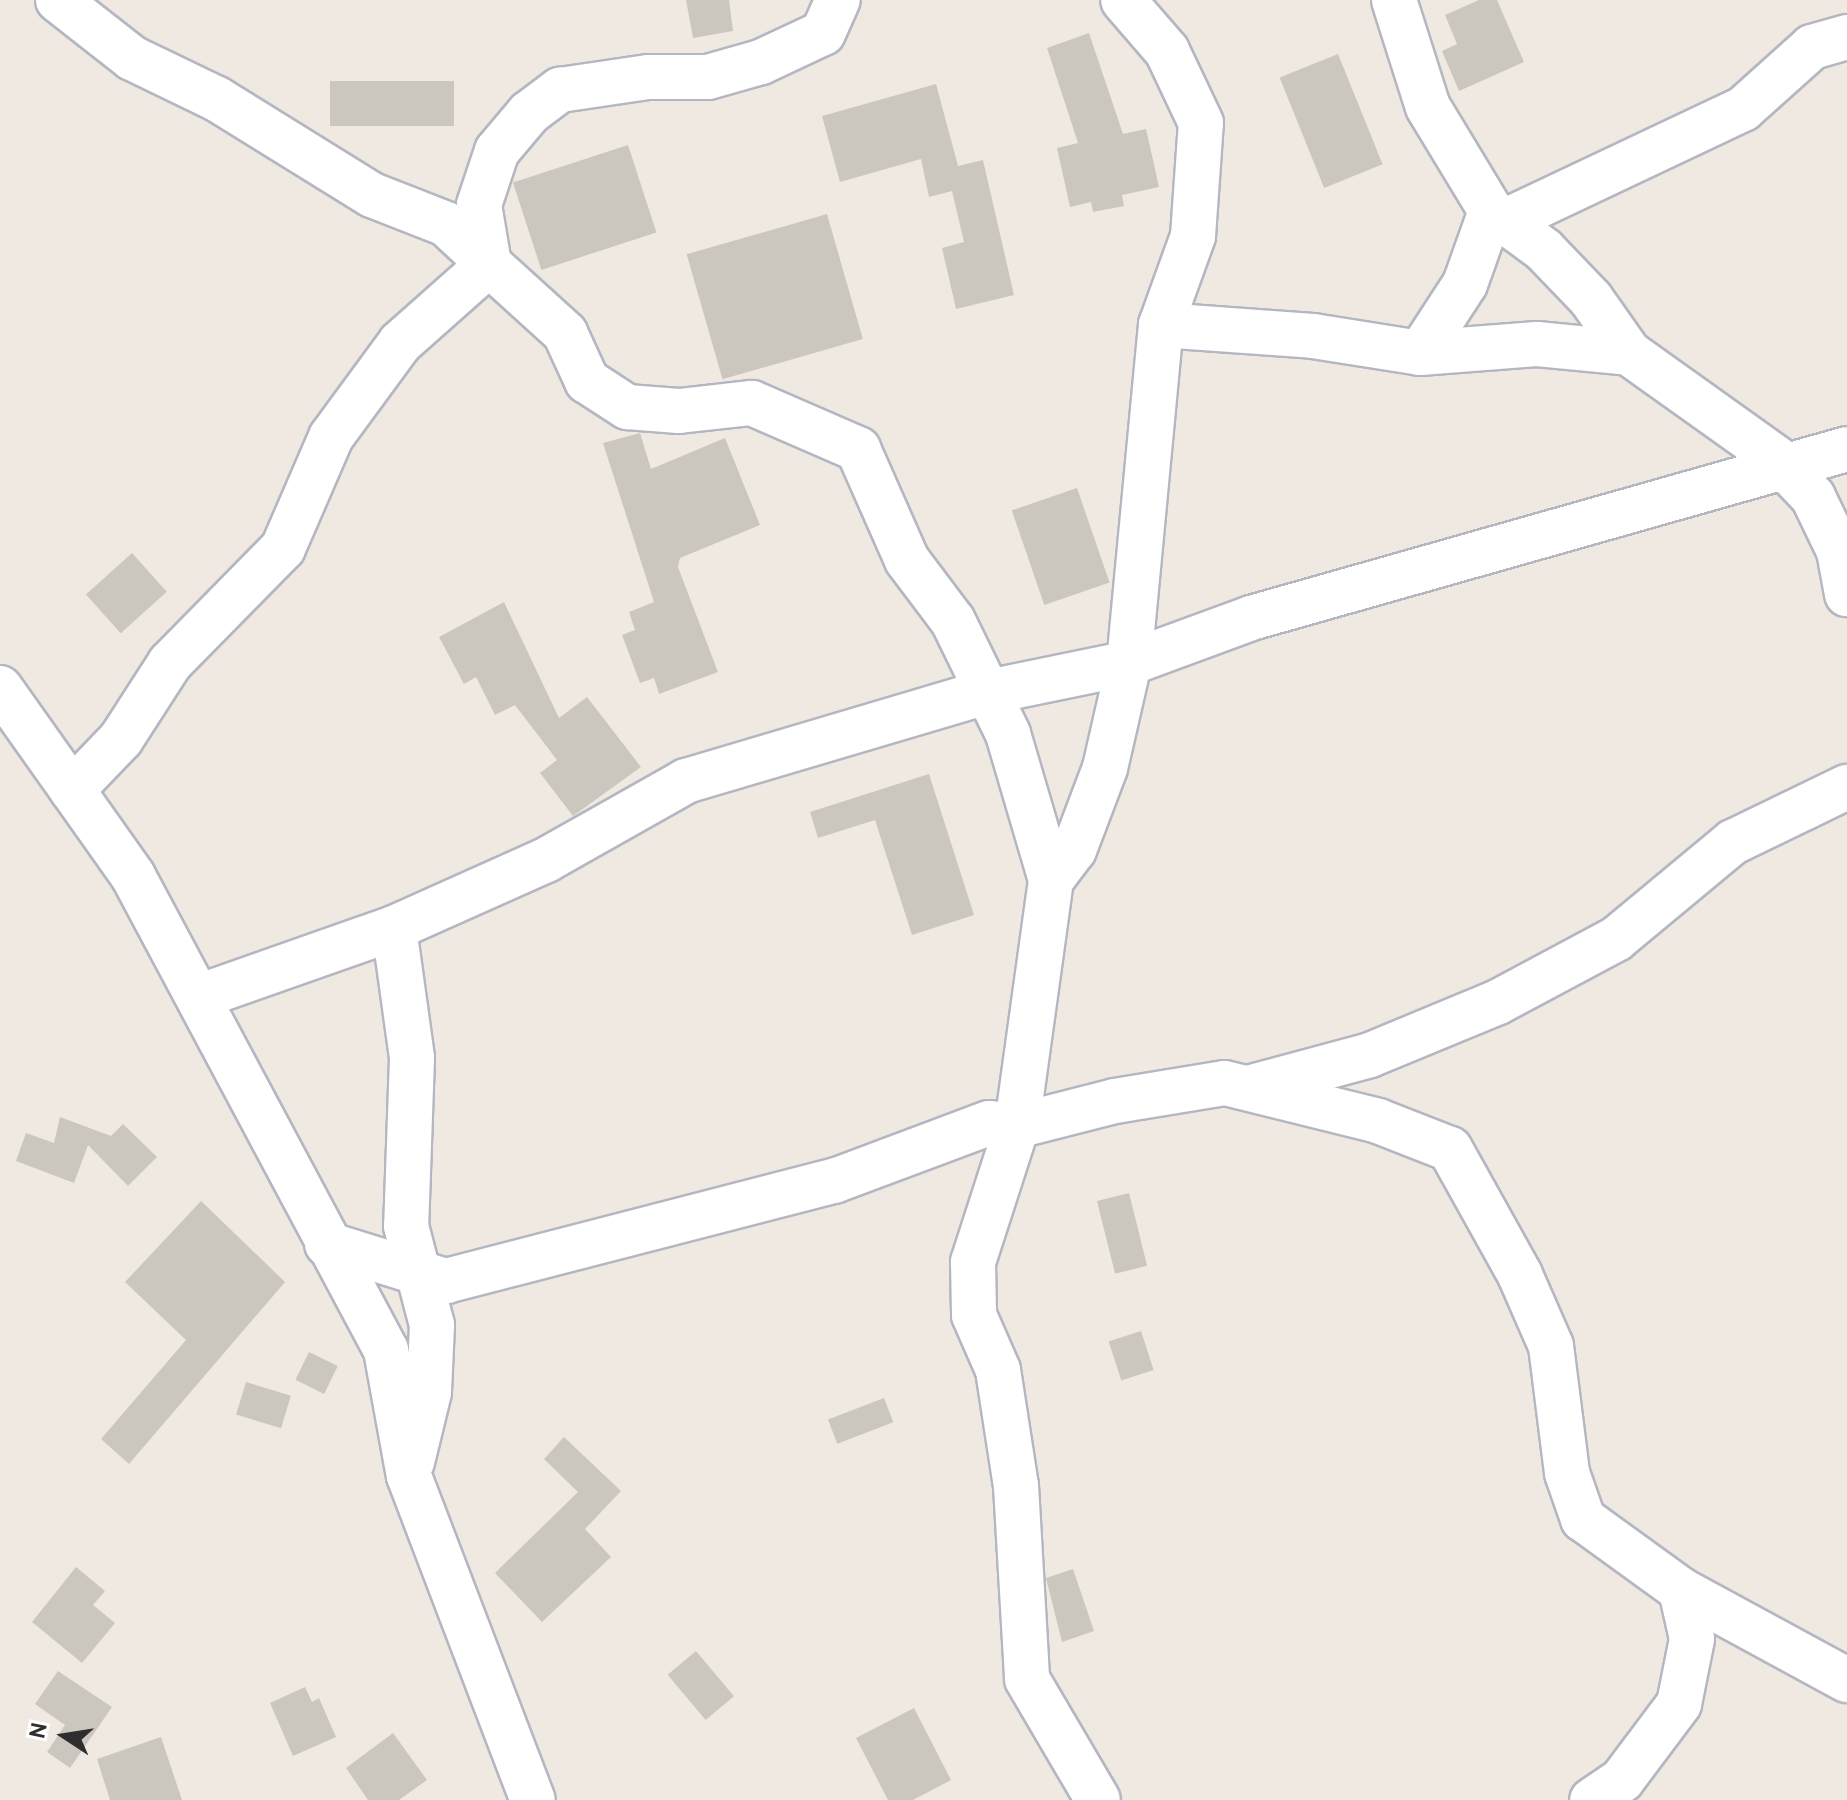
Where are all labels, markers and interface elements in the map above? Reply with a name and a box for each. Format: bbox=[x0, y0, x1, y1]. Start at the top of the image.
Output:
north arrow bbox=[24, 1696, 104, 1776]
text: N bbox=[25, 1720, 55, 1741]

